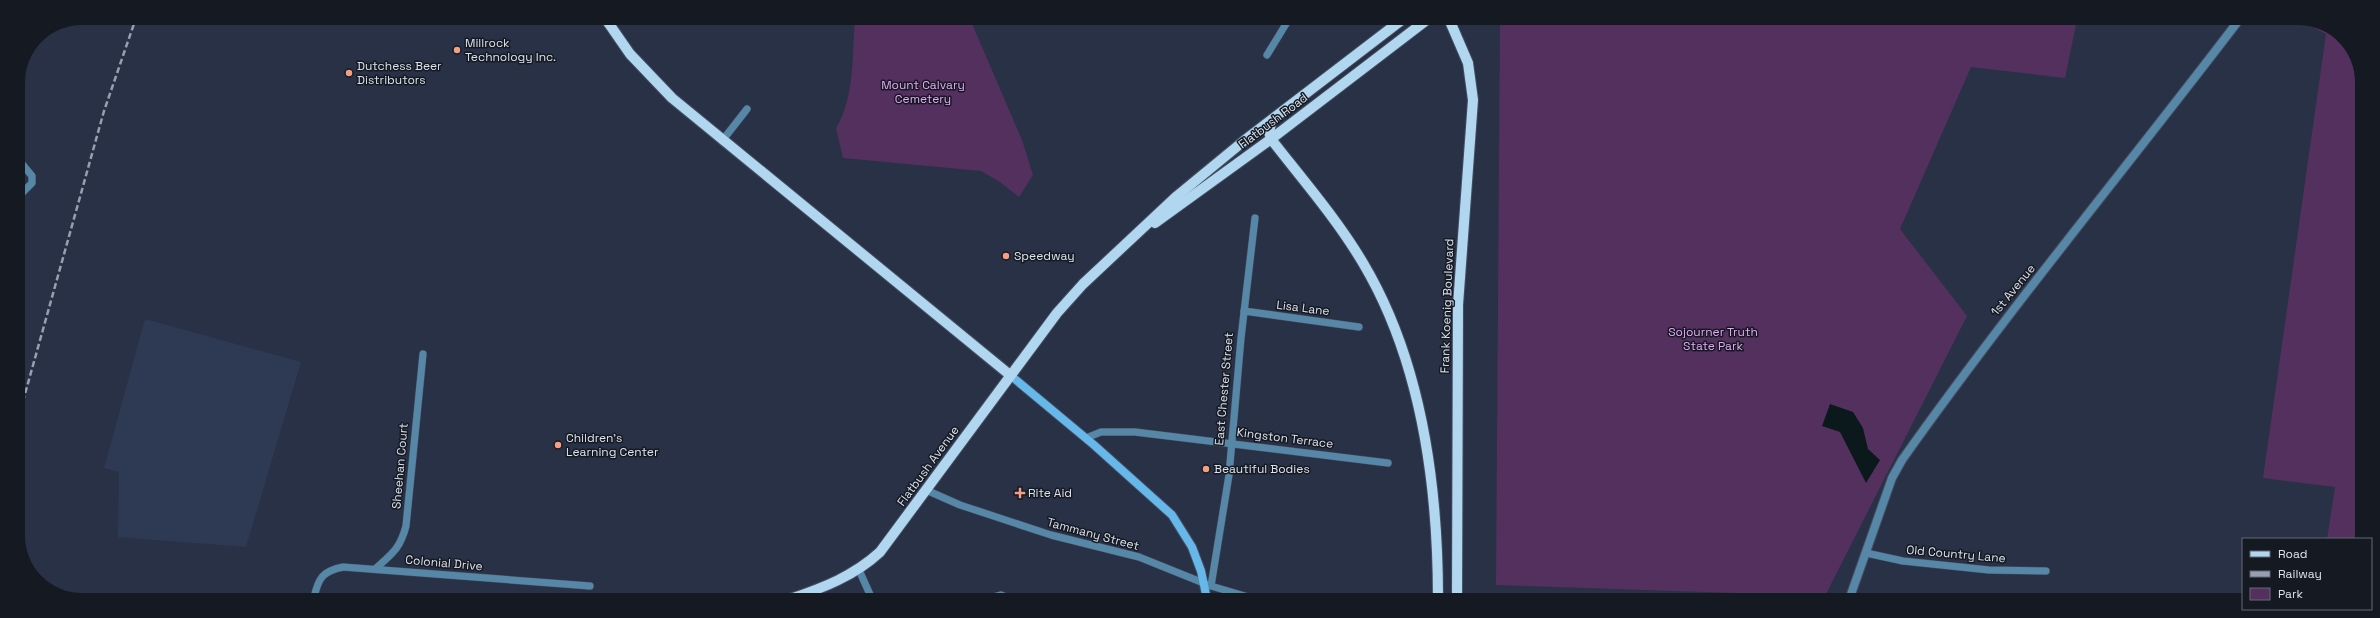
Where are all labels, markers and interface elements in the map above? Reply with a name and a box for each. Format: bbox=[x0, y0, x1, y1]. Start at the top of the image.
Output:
place label: Millrock Technology Inc. bbox=[465, 35, 556, 65]
marker: Millrock Technology Inc. bbox=[452, 45, 462, 55]
place label: Dutchess Beer Distributors bbox=[357, 58, 442, 88]
marker: Dutchess Beer Distributors bbox=[344, 68, 354, 78]
park label: Mount Calvary Cemetery bbox=[881, 77, 965, 107]
street label: Flatbush Road bbox=[1235, 90, 1311, 152]
street label: Frank Koenig Boulevard bbox=[1437, 238, 1457, 374]
place label: Speedway bbox=[1014, 248, 1075, 264]
marker: Speedway bbox=[1001, 251, 1011, 261]
street label: 1st Avenue bbox=[1987, 261, 2039, 319]
street label: Lisa Lane bbox=[1275, 297, 1331, 319]
park label: Sojourner Truth State Park bbox=[1668, 324, 1758, 354]
street label: East Chester Street bbox=[1211, 332, 1237, 446]
street label: Sheehan Court bbox=[388, 422, 412, 510]
street label: Flatbush Avenue bbox=[893, 423, 963, 509]
street label: Kingston Terrace bbox=[1236, 424, 1334, 452]
place label: Children's Learning Center bbox=[566, 430, 659, 460]
marker: Children's Learning Center bbox=[553, 440, 563, 450]
place label: Beautiful Bodies bbox=[1214, 461, 1310, 477]
marker: Beautiful Bodies bbox=[1201, 464, 1211, 474]
place label: Rite Aid bbox=[1028, 485, 1072, 501]
marker: Rite Aid bbox=[1015, 488, 1025, 498]
street label: Tammany Street bbox=[1045, 514, 1141, 554]
legend bbox=[2242, 538, 2372, 610]
street label: Old Country Lane bbox=[1906, 542, 2006, 566]
text: Road bbox=[2278, 546, 2307, 562]
street label: Colonial Drive bbox=[405, 552, 483, 574]
text: Railway bbox=[2278, 566, 2322, 582]
text: Park bbox=[2278, 586, 2303, 602]

